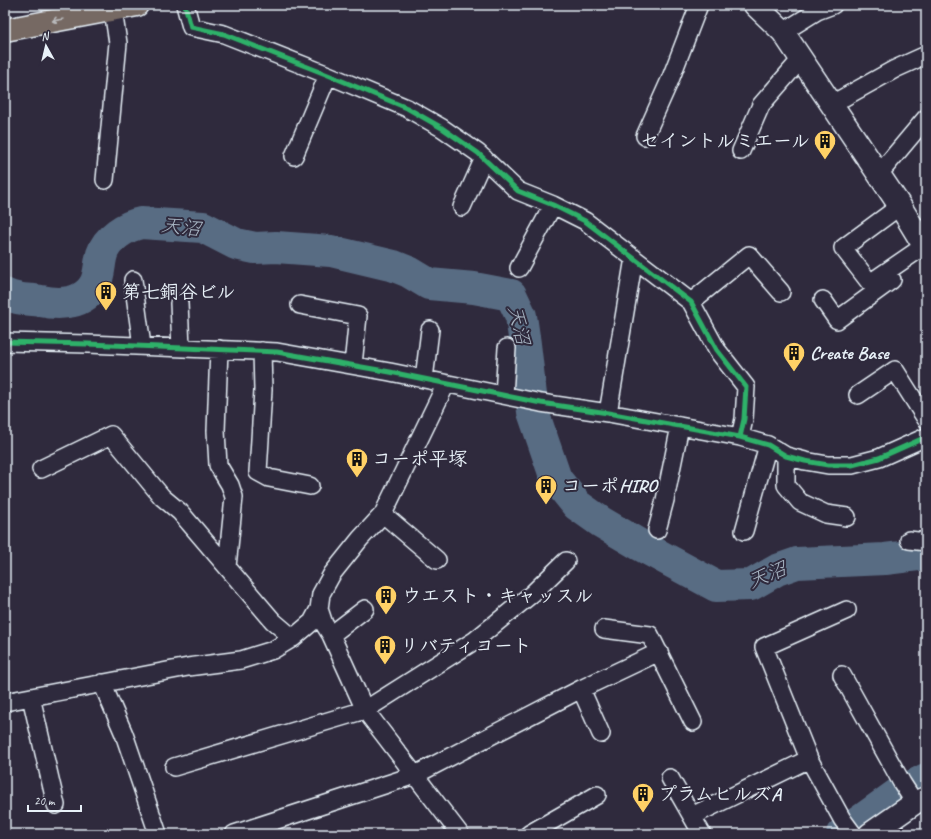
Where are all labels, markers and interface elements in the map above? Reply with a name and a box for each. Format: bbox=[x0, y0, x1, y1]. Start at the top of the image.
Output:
one-way arrow bbox=[52, 17, 65, 25]
north arrow bbox=[26, 26, 66, 66]
text: N bbox=[40, 28, 51, 44]
building icon: セイントルミエール bbox=[812, 128, 838, 161]
place label: セイントルミエール bbox=[640, 129, 810, 153]
water label: 天沼 bbox=[160, 212, 204, 242]
building icon: 第七銅谷ビル bbox=[93, 279, 119, 312]
place label: 第七銅谷ビル bbox=[122, 280, 236, 304]
water label: 天沼 bbox=[502, 303, 536, 349]
building icon: Create Base bbox=[781, 340, 807, 373]
place label: Create Base bbox=[810, 341, 890, 365]
building icon: コーポ平塚 bbox=[344, 446, 370, 479]
place label: コーポ平塚 bbox=[372, 447, 467, 471]
building icon: コーポHIRO bbox=[533, 473, 559, 506]
place label: コーポHIRO bbox=[562, 474, 659, 498]
water label: 天沼 bbox=[744, 555, 792, 594]
building icon: ウエスト・キャッスル bbox=[373, 583, 399, 616]
place label: ウエスト・キャッスル bbox=[402, 584, 594, 608]
building icon: リバティコート bbox=[372, 633, 398, 666]
place label: リバティコート bbox=[400, 634, 532, 658]
building icon: プラムヒルズA bbox=[630, 781, 656, 814]
place label: プラムヒルズA bbox=[658, 782, 782, 806]
scale bar bbox=[28, 787, 81, 813]
text: 20 m bbox=[34, 793, 56, 809]

